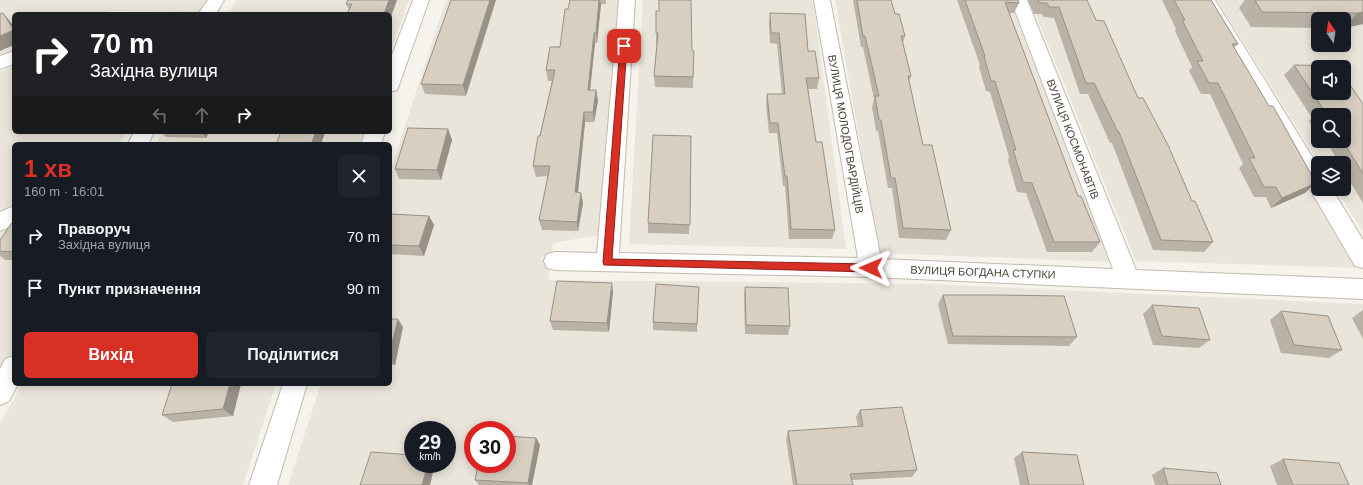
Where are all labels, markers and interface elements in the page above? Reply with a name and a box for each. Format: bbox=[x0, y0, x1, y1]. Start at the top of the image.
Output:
north arrow bbox=[1311, 12, 1351, 52]
map controls bbox=[1311, 12, 1351, 196]
icon: right bbox=[24, 28, 76, 80]
text: 70 m bbox=[90, 28, 154, 59]
pin bbox=[607, 29, 641, 63]
icon: arrive bbox=[613, 35, 635, 57]
street label: ВУЛИЦЯ МОЛОДОГВАРДІЙЦІВ bbox=[826, 54, 866, 214]
button: sound bbox=[1311, 60, 1351, 100]
text: Західна вулиця bbox=[90, 61, 218, 81]
street label: ВУЛИЦЯ КОСМОНАВТІВ bbox=[1045, 77, 1101, 201]
icon: left bbox=[149, 104, 171, 126]
icon: ahead bbox=[191, 104, 213, 126]
icon: right bbox=[233, 104, 255, 126]
button: search bbox=[1311, 108, 1351, 148]
text: 1 хв bbox=[24, 155, 72, 182]
button: close bbox=[338, 155, 380, 197]
button: layers bbox=[1311, 156, 1351, 196]
text: 160 m · 16:01 bbox=[24, 184, 104, 199]
text: Праворуч bbox=[58, 220, 131, 237]
icon: right bbox=[24, 225, 46, 247]
text: 70 m bbox=[347, 228, 380, 245]
text: Західна вулиця bbox=[58, 237, 150, 252]
position arrow bbox=[850, 247, 892, 289]
street label: ВУЛИЦЯ БОГДАНА СТУПКИ bbox=[910, 263, 1056, 281]
icon: arrive bbox=[24, 277, 46, 299]
text: Пункт призначення bbox=[58, 280, 201, 297]
text: 90 m bbox=[347, 280, 380, 297]
button: Вихід bbox=[24, 332, 198, 378]
button: Поділитися bbox=[206, 332, 380, 378]
speed limit sign: 30 bbox=[464, 421, 516, 473]
text: 29 bbox=[419, 431, 441, 453]
text: km/h bbox=[419, 451, 441, 462]

